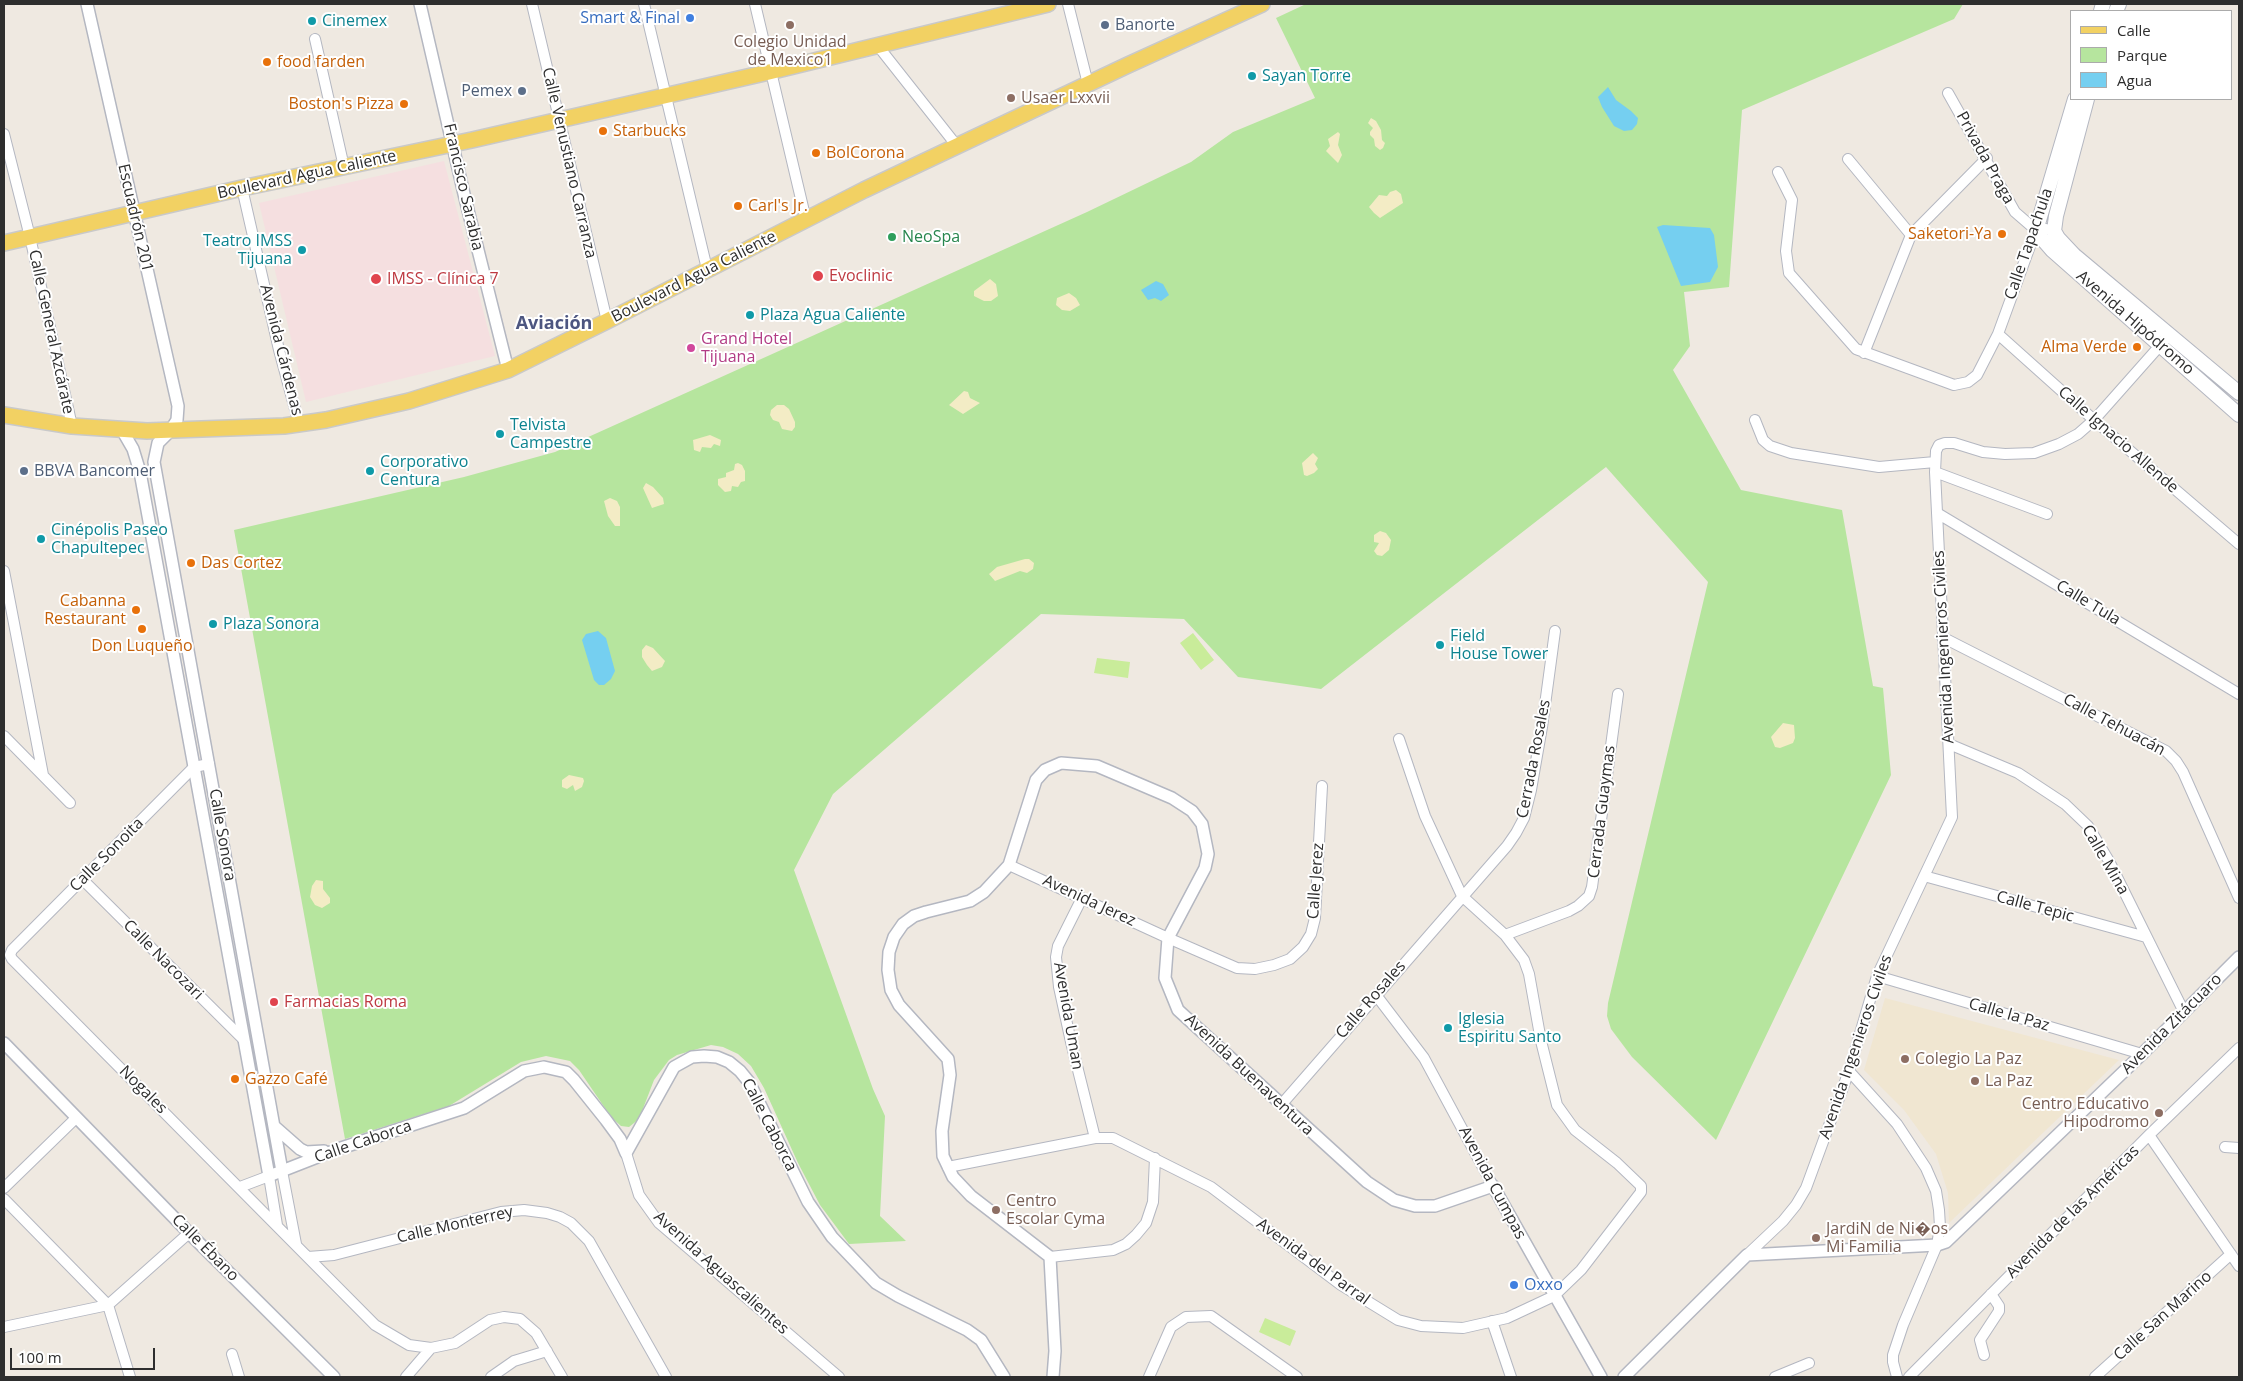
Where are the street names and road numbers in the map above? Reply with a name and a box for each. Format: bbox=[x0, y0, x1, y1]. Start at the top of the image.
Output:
street label: Calle Venustiano Carranza bbox=[538, 66, 600, 260]
street label: Privada Praga bbox=[1952, 108, 2018, 208]
street label: Francisco Sarabia bbox=[439, 121, 487, 253]
street label: Boulevard Agua Caliente bbox=[216, 147, 398, 203]
street label: Escuadrón 201 bbox=[113, 162, 157, 274]
street label: Calle Tapachula bbox=[2001, 186, 2057, 302]
street label: Boulevard Agua Caliente bbox=[608, 227, 780, 327]
street label: Calle General Azcárate bbox=[24, 248, 78, 416]
street label: Avenida Hipódromo bbox=[2072, 267, 2198, 379]
street label: Avenida Cárdenas bbox=[255, 282, 307, 418]
street label: Calle Ignacio Allende bbox=[2054, 382, 2182, 498]
street label: Avenida Ingenieros Civiles bbox=[1929, 550, 1959, 744]
street label: Calle Tula bbox=[2052, 576, 2124, 630]
street label: Calle Tehuacán bbox=[2060, 690, 2168, 760]
street label: Cerrada Rosales bbox=[1513, 698, 1555, 820]
street label: Cerrada Guaymas bbox=[1584, 745, 1620, 879]
street label: Calle Sonora bbox=[204, 787, 240, 883]
street label: Calle Sonoita bbox=[66, 814, 148, 896]
street label: Calle Mina bbox=[2077, 822, 2133, 898]
street label: Calle Jerez bbox=[1304, 842, 1328, 920]
street label: Avenida Jerez bbox=[1040, 871, 1138, 931]
street label: Calle Tepic bbox=[1994, 887, 2076, 927]
street label: Calle Nacozari bbox=[119, 916, 207, 1004]
street label: Avenida Ingenieros Civiles bbox=[1815, 952, 1897, 1142]
street label: Calle Rosales bbox=[1332, 957, 1410, 1043]
street label: Avenida Uman bbox=[1049, 961, 1087, 1071]
street label: Avenida Zitácuaro bbox=[2118, 970, 2226, 1078]
street label: Calle la Paz bbox=[1966, 994, 2052, 1036]
street label: Avenida Buenaventura bbox=[1181, 1010, 1317, 1140]
street label: Nogales bbox=[115, 1062, 171, 1118]
street label: Calle Caborca bbox=[737, 1075, 801, 1175]
street label: Calle Caborca bbox=[312, 1116, 414, 1168]
street label: Avenida Cumpas bbox=[1454, 1123, 1530, 1243]
street label: Avenida de las Américas bbox=[2003, 1142, 2143, 1282]
street label: Calle Monterrey bbox=[395, 1202, 515, 1248]
street label: Avenida Aguascalientes bbox=[650, 1207, 792, 1339]
street label: Calle Ébano bbox=[167, 1210, 243, 1286]
street label: Avenida del Parral bbox=[1253, 1214, 1373, 1310]
street label: Calle San Marino bbox=[2110, 1267, 2216, 1365]

